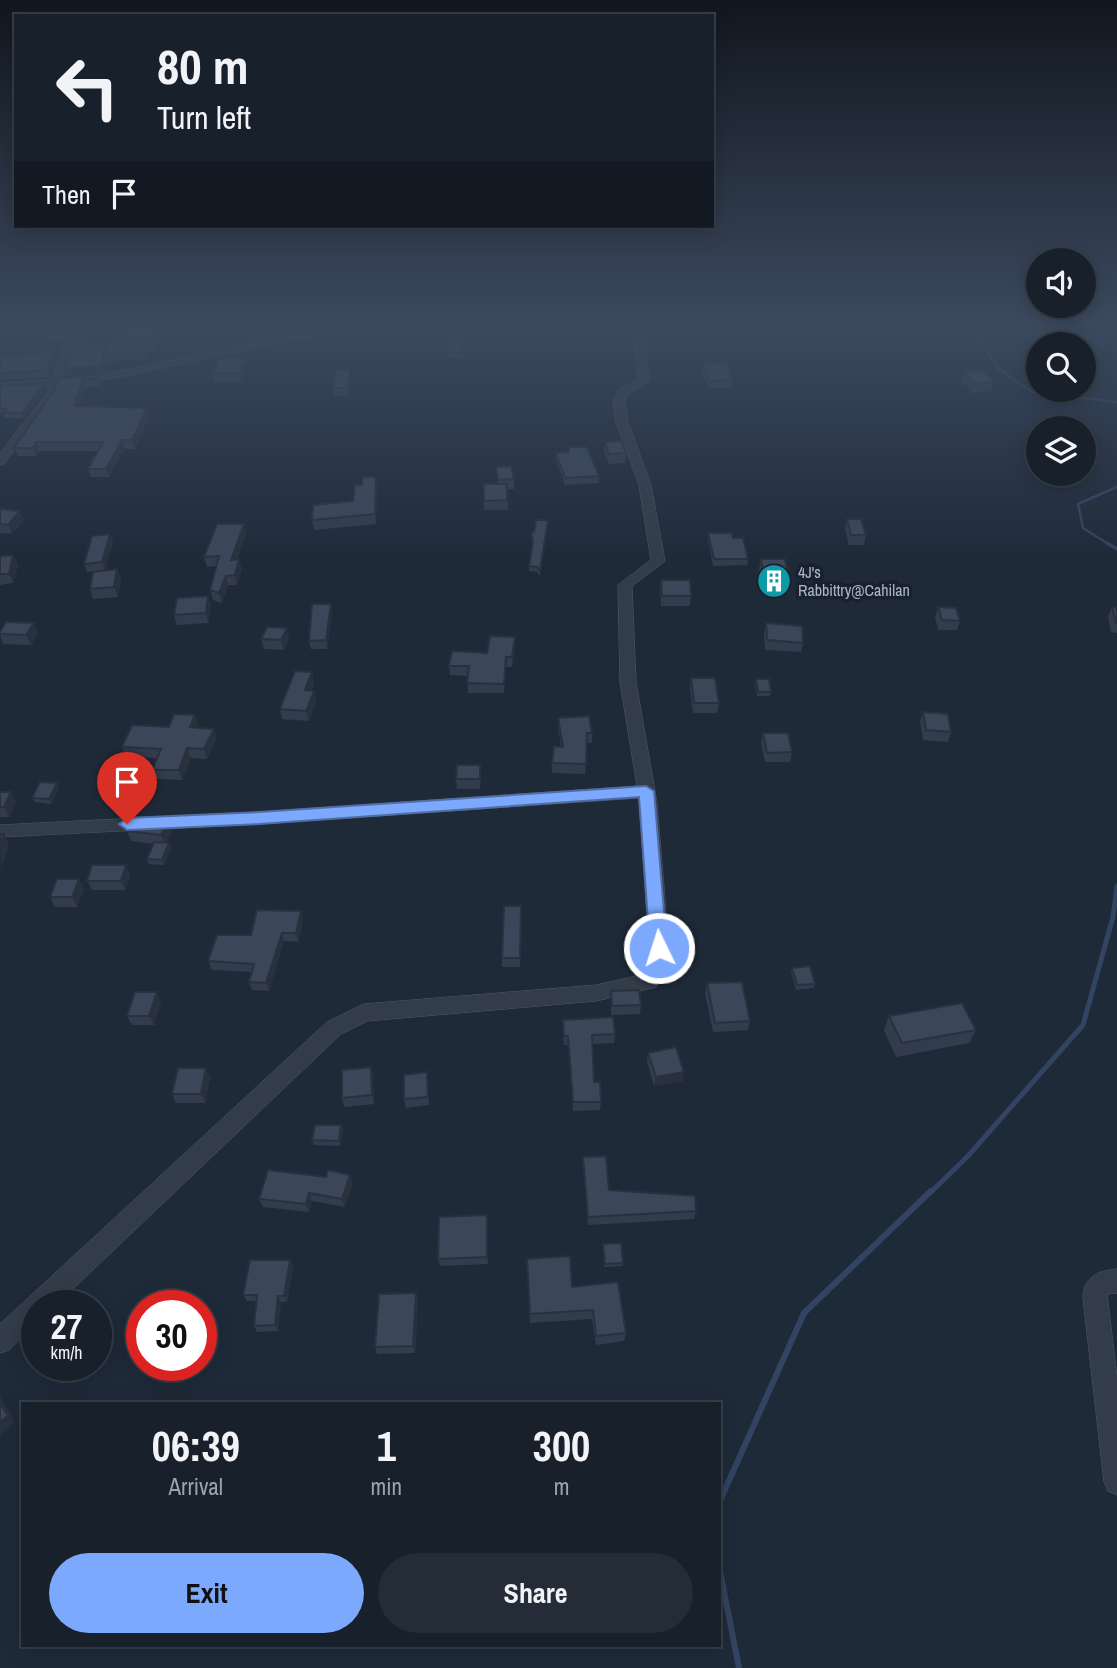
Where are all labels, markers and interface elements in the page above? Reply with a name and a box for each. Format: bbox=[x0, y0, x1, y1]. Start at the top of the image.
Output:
text: 80 m bbox=[157, 33, 249, 99]
icon: left bbox=[42, 42, 133, 133]
text: Turn left bbox=[157, 96, 251, 139]
icon: arrive bbox=[105, 175, 143, 213]
text: Then bbox=[42, 177, 91, 212]
map controls bbox=[1026, 248, 1096, 486]
button: sound bbox=[1026, 248, 1096, 318]
button: search bbox=[1026, 332, 1096, 402]
button: layers bbox=[1026, 416, 1096, 486]
place label: 4J's Rabbittry@Cahilan bbox=[798, 561, 910, 601]
building icon: 4J's Rabbittry@Cahilan bbox=[755, 562, 793, 600]
pin bbox=[97, 752, 157, 824]
icon: arrive bbox=[108, 763, 146, 801]
position arrow bbox=[622, 911, 696, 985]
speed limit sign: 30 bbox=[126, 1290, 217, 1381]
text: 27 bbox=[51, 1303, 82, 1350]
text: km/h bbox=[51, 1340, 83, 1365]
text: 06:39 bbox=[152, 1418, 240, 1474]
text: 1 bbox=[377, 1418, 396, 1474]
text: 300 bbox=[533, 1418, 590, 1474]
text: Arrival bbox=[169, 1471, 223, 1502]
text: min bbox=[371, 1471, 402, 1502]
text: m bbox=[554, 1471, 569, 1502]
button: Exit bbox=[49, 1553, 364, 1633]
button: Share bbox=[378, 1553, 693, 1633]

